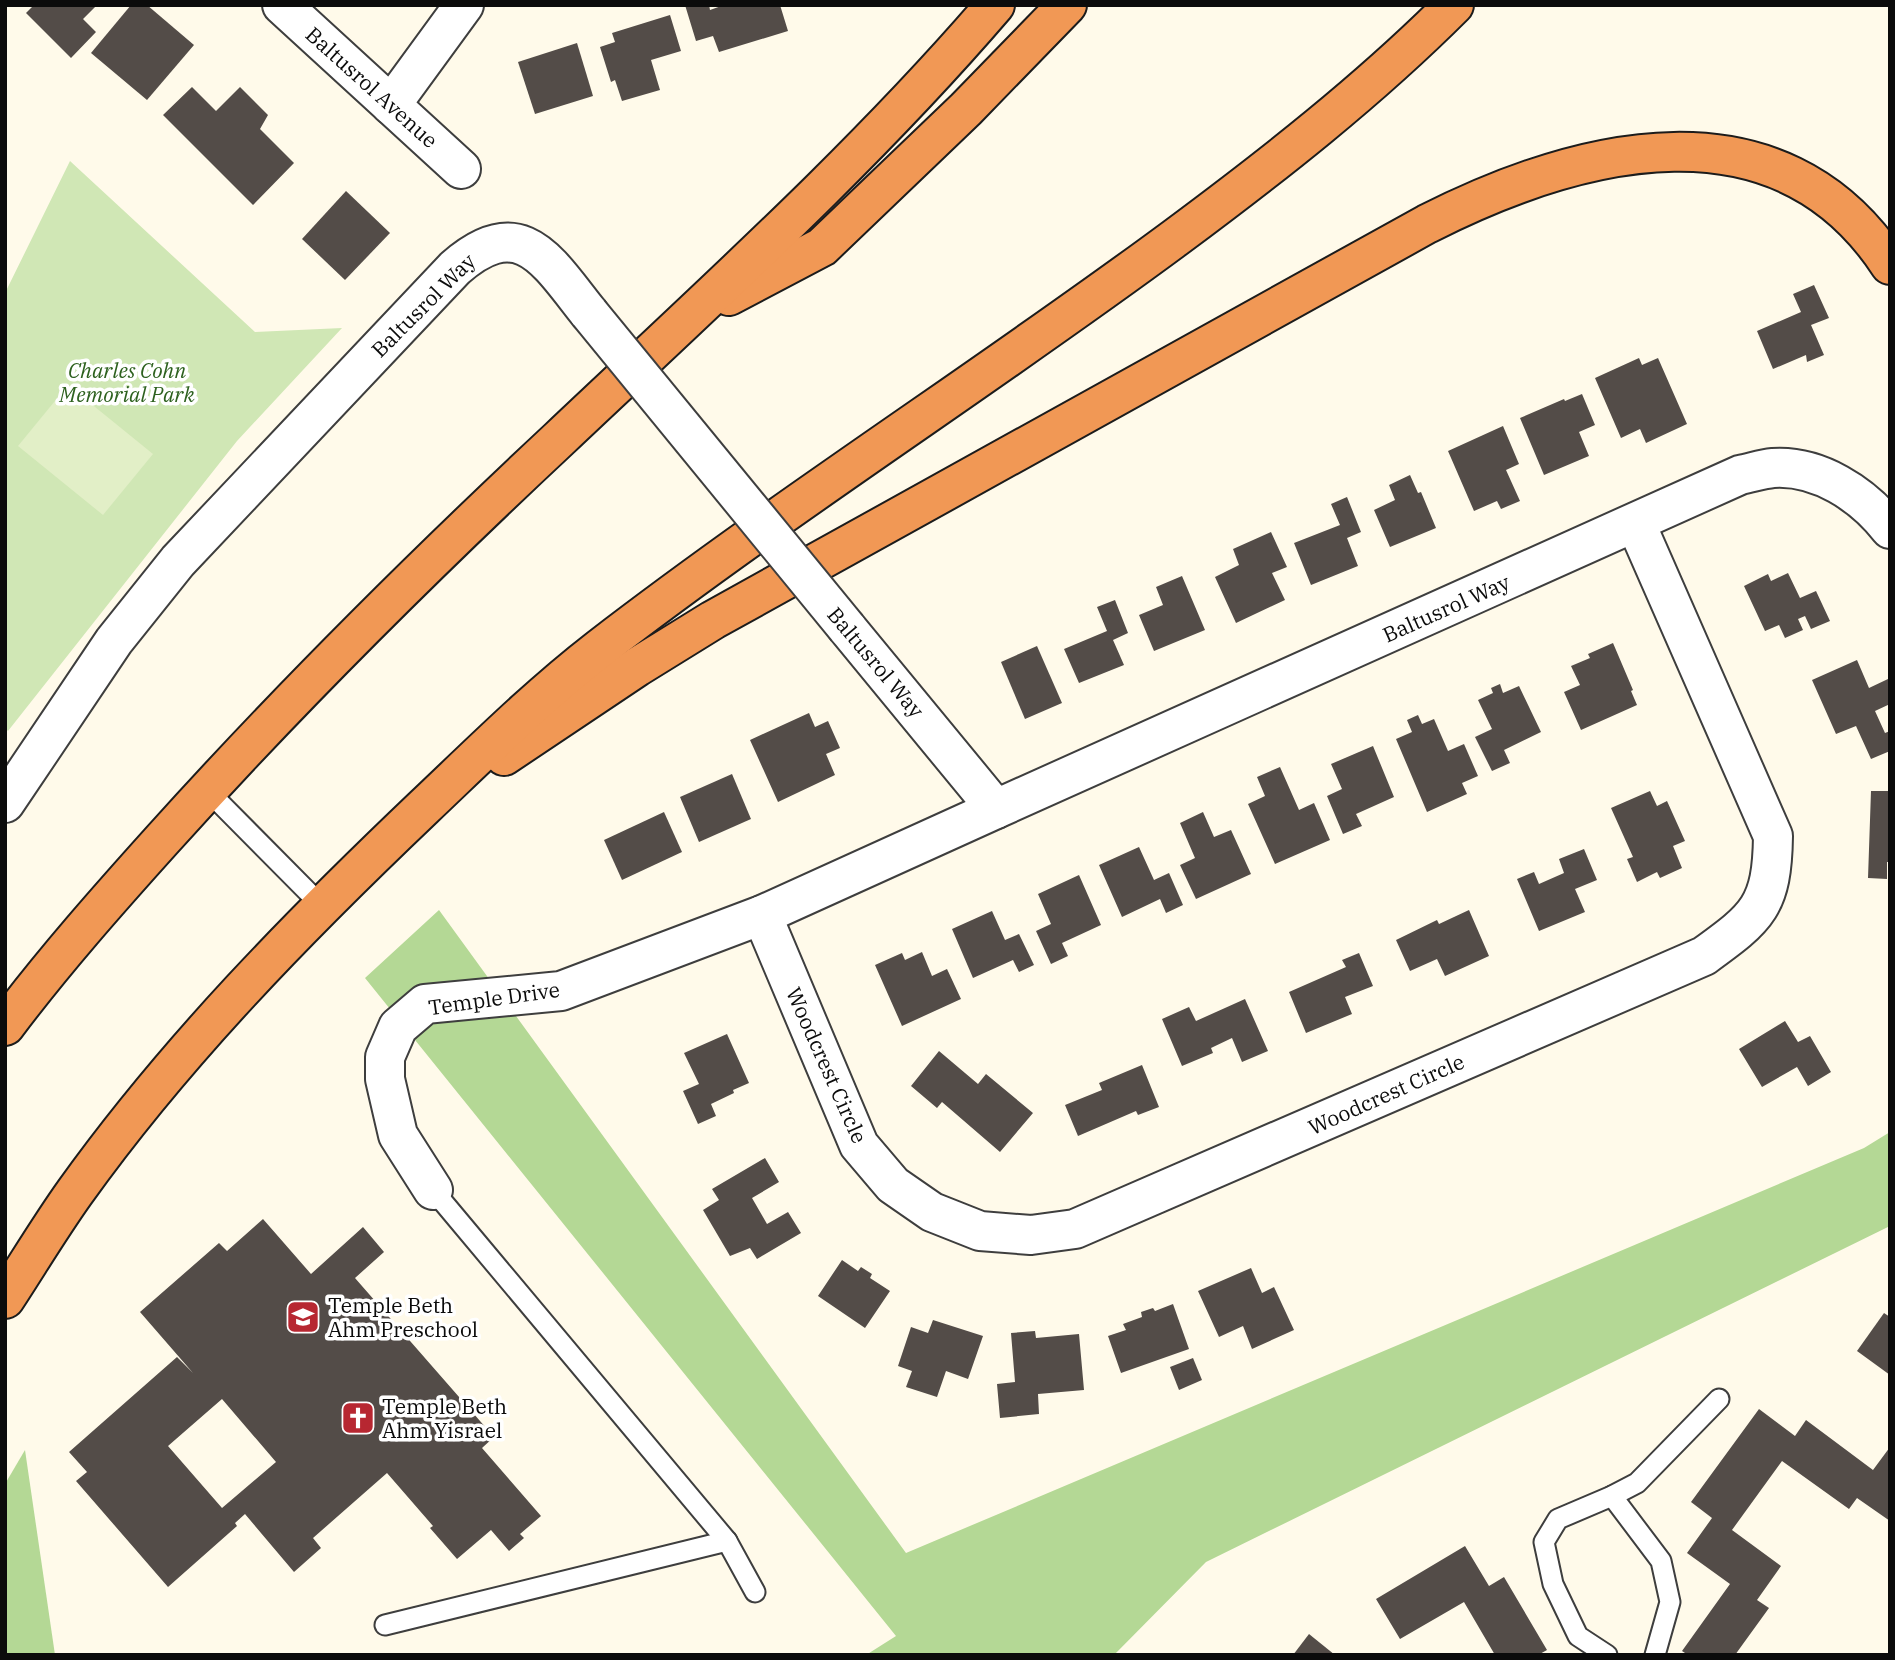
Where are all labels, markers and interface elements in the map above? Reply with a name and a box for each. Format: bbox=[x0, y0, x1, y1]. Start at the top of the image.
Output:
street label: Baltusrol Avenue bbox=[300, 20, 444, 154]
street label: Baltusrol Way bbox=[365, 246, 482, 363]
park label: Charles Cohn Memorial Park bbox=[58, 356, 196, 408]
street label: Baltusrol Way bbox=[1378, 567, 1515, 649]
street label: Baltusrol Way bbox=[821, 601, 931, 724]
street label: Temple Drive bbox=[427, 975, 561, 1021]
street label: Woodcrest Circle bbox=[780, 983, 874, 1147]
street label: Woodcrest Circle bbox=[1304, 1047, 1468, 1141]
place label: Temple Beth Ahm Preschool bbox=[328, 1291, 478, 1343]
school or university icon: Temple Beth Ahm Preschool bbox=[284, 1298, 322, 1336]
place label: Temple Beth Ahm Yisrael bbox=[382, 1392, 507, 1444]
church icon: Temple Beth Ahm Yisrael bbox=[339, 1399, 377, 1437]

